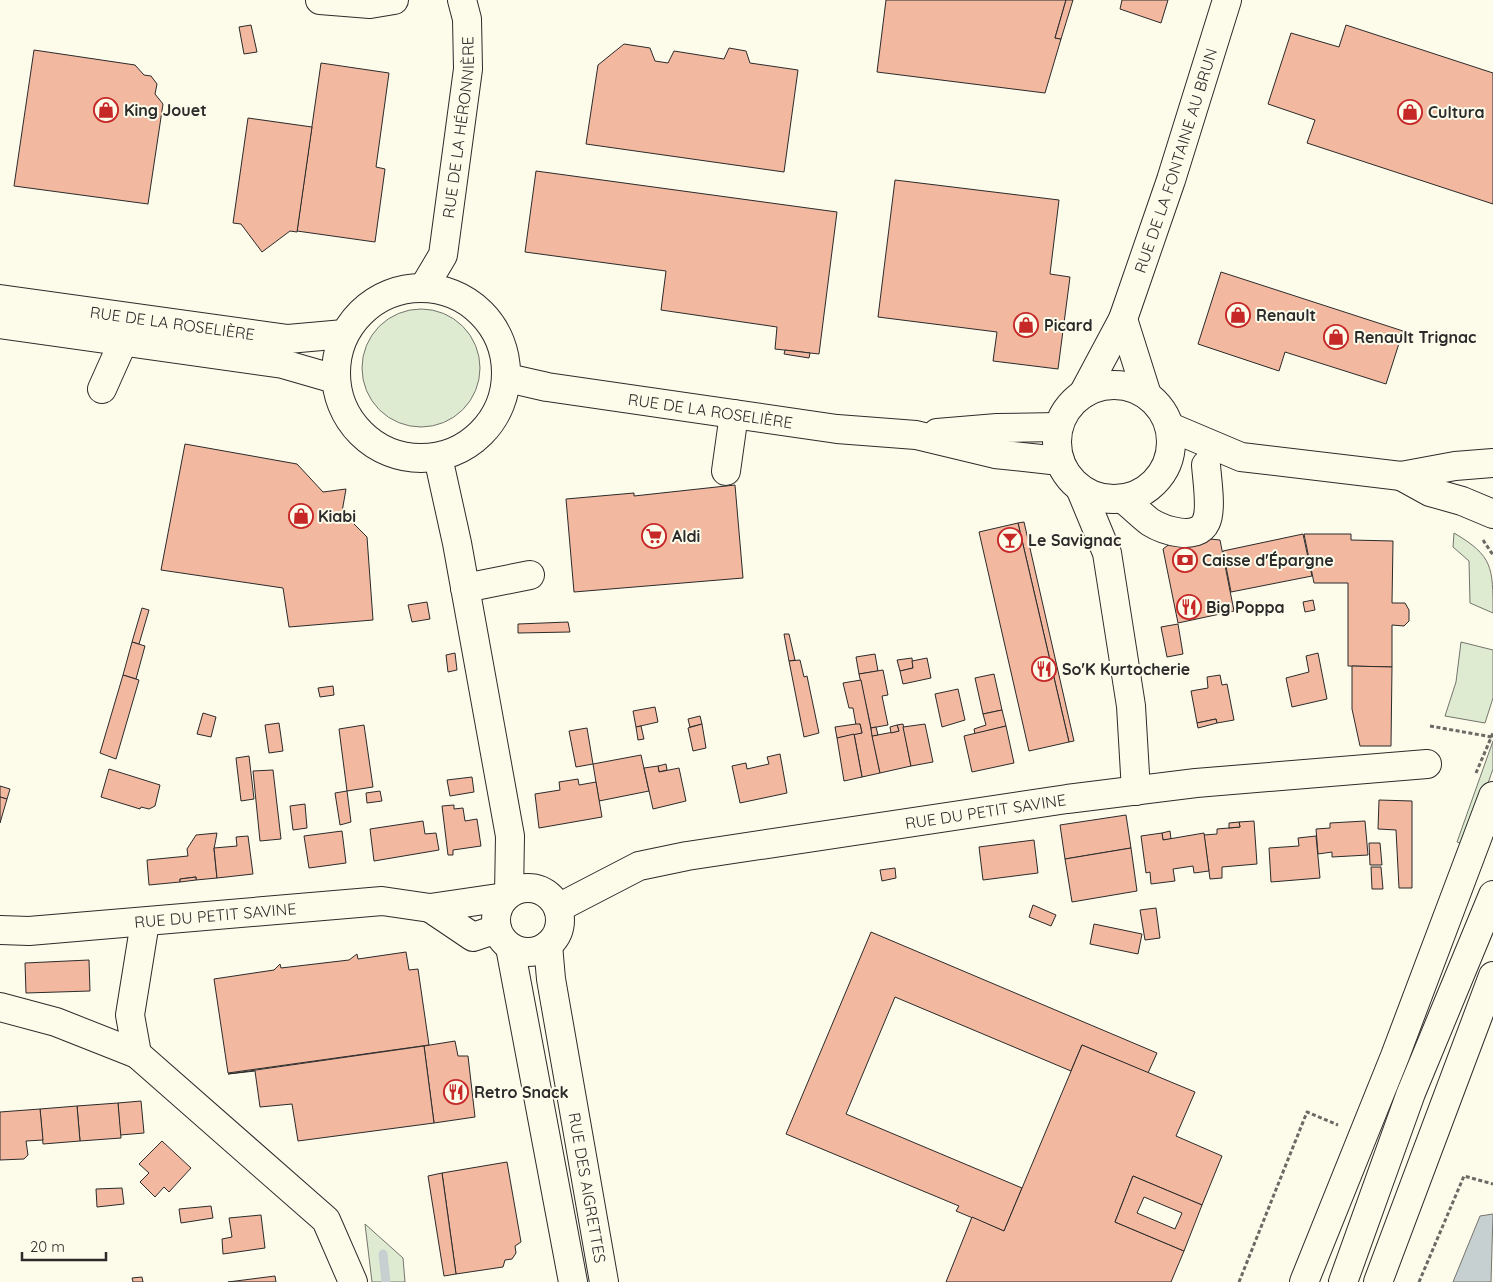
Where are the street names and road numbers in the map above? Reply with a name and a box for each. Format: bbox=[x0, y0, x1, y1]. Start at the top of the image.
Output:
street label: RUE DE LA HÉRONNIÈRE bbox=[438, 36, 478, 220]
street label: RUE DE LA FONTAINE AU BRUN bbox=[1130, 46, 1221, 276]
street label: RUE DE LA ROSELIÈRE bbox=[89, 302, 256, 344]
street label: RUE DE LA ROSELIÈRE bbox=[627, 389, 794, 432]
street label: RUE DU PETIT SAVINE bbox=[904, 789, 1067, 833]
street label: RUE DU PETIT SAVINE bbox=[133, 898, 297, 932]
street label: RUE DES AIGRETTES bbox=[564, 1111, 611, 1265]

